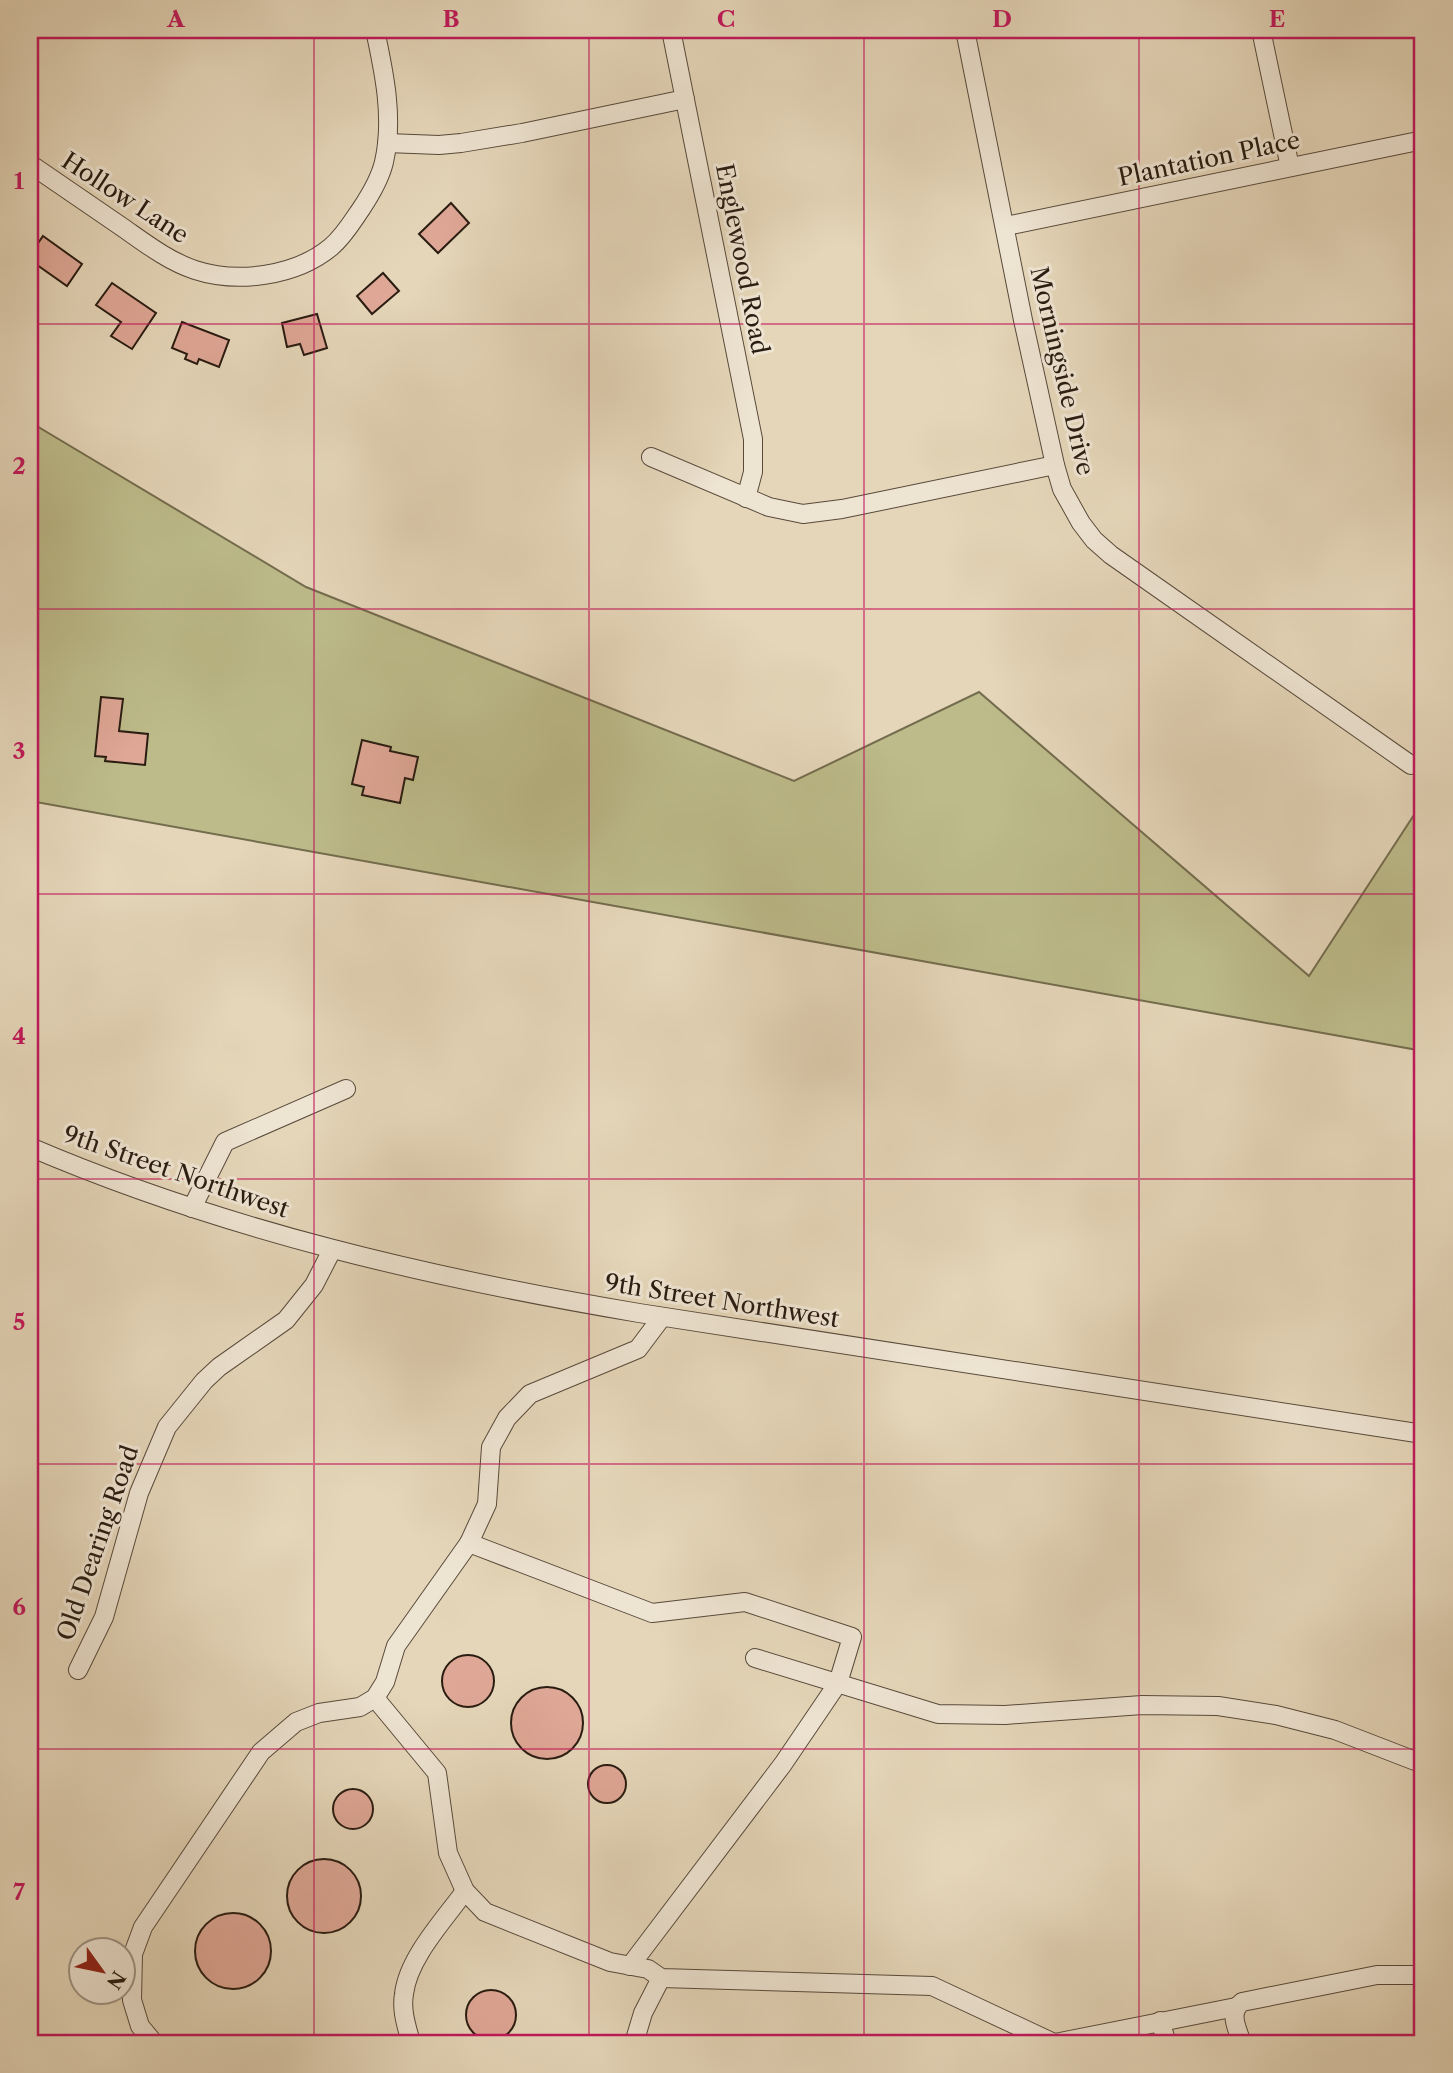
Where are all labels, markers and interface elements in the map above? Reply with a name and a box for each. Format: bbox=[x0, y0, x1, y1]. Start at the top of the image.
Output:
text: A bbox=[166, 5, 186, 33]
text: B bbox=[442, 5, 460, 33]
text: C bbox=[717, 5, 735, 33]
text: D bbox=[992, 5, 1012, 33]
text: E bbox=[1269, 5, 1285, 33]
street label: Plantation Place bbox=[1115, 125, 1303, 192]
street label: Hollow Lane bbox=[56, 146, 194, 249]
street label: Englewood Road bbox=[710, 161, 775, 357]
text: 1 bbox=[14, 167, 25, 195]
street label: Morningside Drive bbox=[1024, 264, 1101, 478]
text: 2 bbox=[12, 452, 26, 480]
text: 3 bbox=[13, 737, 26, 765]
text: 4 bbox=[12, 1022, 26, 1050]
street label: 9th Street Northwest bbox=[60, 1119, 293, 1224]
street label: 9th Street Northwest bbox=[603, 1268, 842, 1333]
text: 5 bbox=[13, 1308, 25, 1336]
street label: Old Dearing Road bbox=[51, 1441, 145, 1644]
text: 6 bbox=[12, 1593, 26, 1621]
text: 7 bbox=[13, 1878, 25, 1906]
north arrow bbox=[66, 1937, 136, 2007]
text: N bbox=[102, 1967, 130, 1993]

